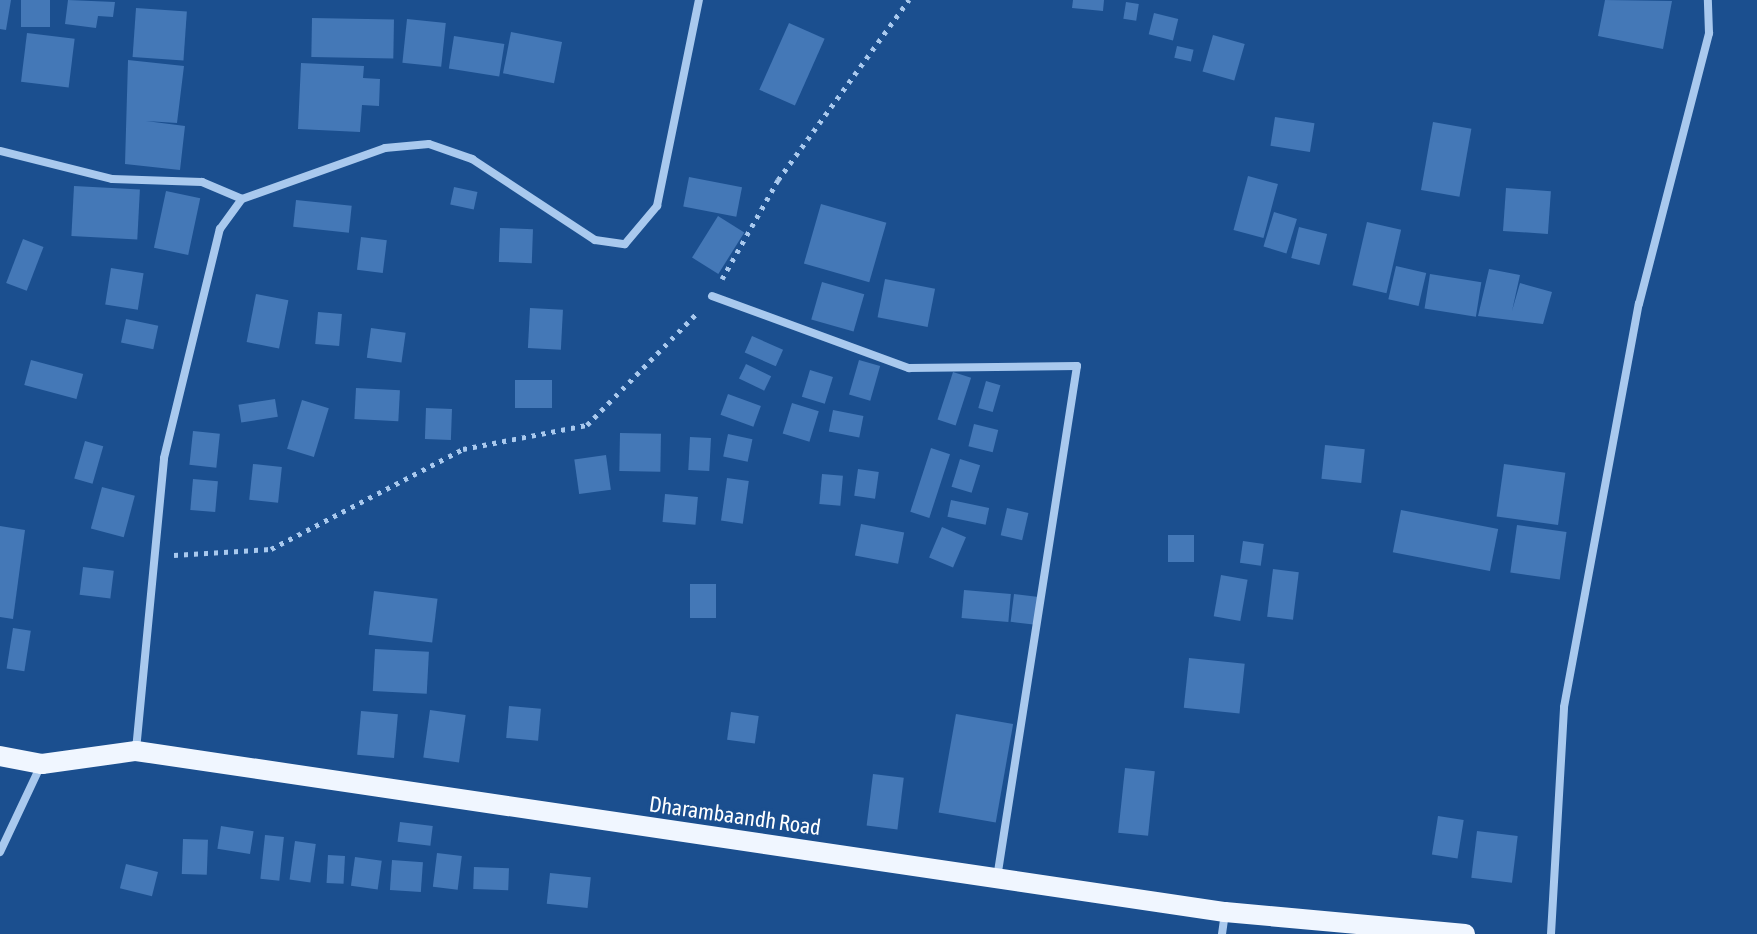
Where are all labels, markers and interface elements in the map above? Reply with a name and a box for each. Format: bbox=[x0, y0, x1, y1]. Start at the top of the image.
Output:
street label: Dharambaandh Road bbox=[648, 791, 822, 841]

